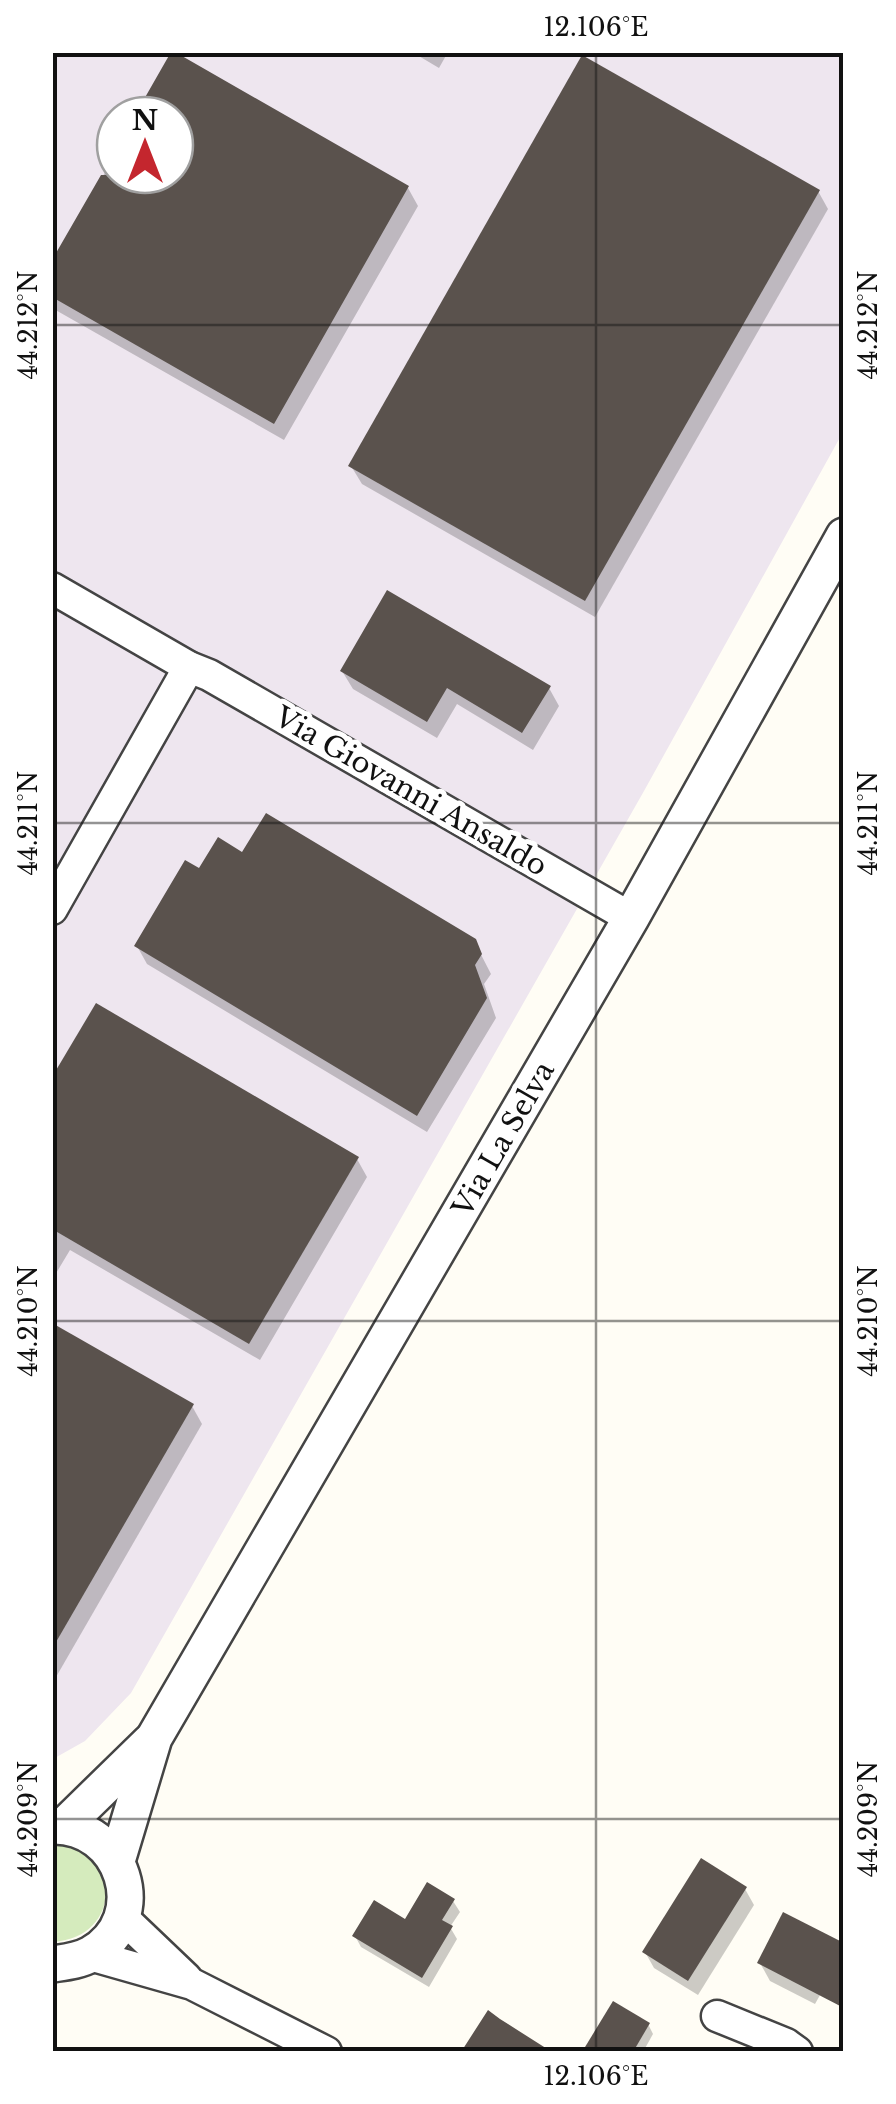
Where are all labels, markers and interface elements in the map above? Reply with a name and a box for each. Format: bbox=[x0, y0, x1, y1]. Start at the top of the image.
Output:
text: 12.106°E bbox=[543, 12, 649, 43]
north arrow bbox=[95, 95, 195, 195]
text: N bbox=[132, 103, 158, 138]
text: 44.212°N bbox=[13, 270, 44, 380]
text: 44.212°N bbox=[853, 270, 884, 380]
street label: Via Giovanni Ansaldo bbox=[267, 699, 553, 884]
text: 44.211°N bbox=[13, 771, 44, 875]
text: 44.211°N bbox=[853, 771, 884, 875]
street label: Via La Selva bbox=[444, 1055, 562, 1224]
text: 44.210°N bbox=[13, 1265, 44, 1377]
text: 44.210°N bbox=[853, 1265, 884, 1377]
text: 44.209°N bbox=[13, 1761, 44, 1877]
text: 44.209°N bbox=[853, 1761, 884, 1877]
text: 12.106°E bbox=[543, 2061, 649, 2092]

